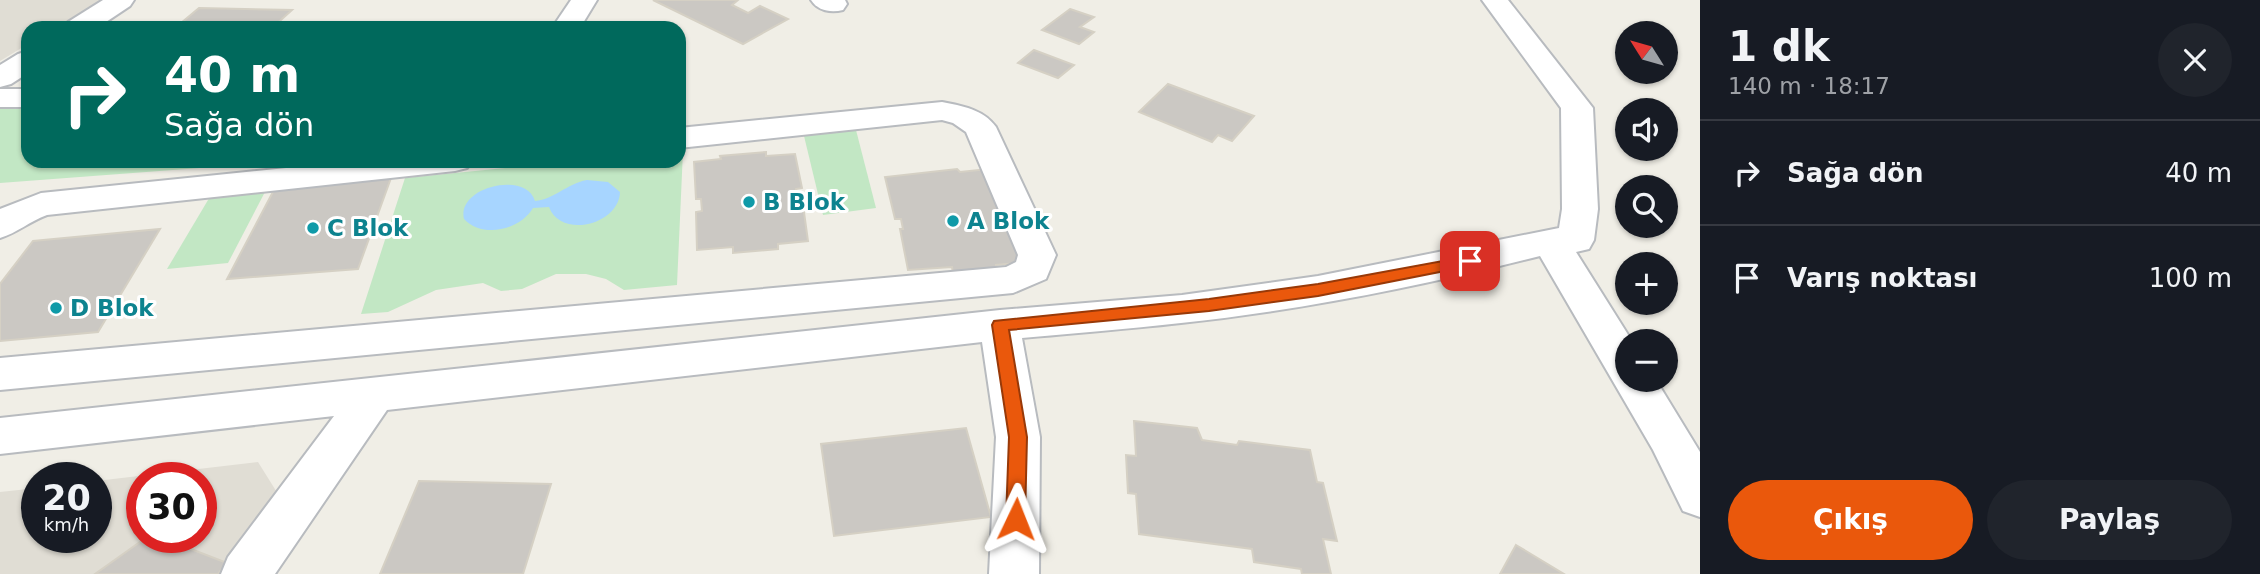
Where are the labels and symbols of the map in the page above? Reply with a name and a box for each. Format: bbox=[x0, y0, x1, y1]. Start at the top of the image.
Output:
north arrow bbox=[1615, 21, 1678, 84]
place label: B Blok bbox=[763, 189, 846, 215]
marker: B Blok bbox=[741, 194, 757, 210]
place label: A Blok bbox=[967, 208, 1050, 234]
marker: A Blok bbox=[945, 213, 961, 229]
place label: C Blok bbox=[327, 215, 409, 241]
marker: C Blok bbox=[305, 220, 321, 236]
pin bbox=[1440, 231, 1500, 291]
place label: D Blok bbox=[70, 295, 154, 321]
marker: D Blok bbox=[48, 300, 64, 316]
speed limit sign: 30 bbox=[126, 462, 217, 553]
position arrow bbox=[979, 482, 1053, 556]

